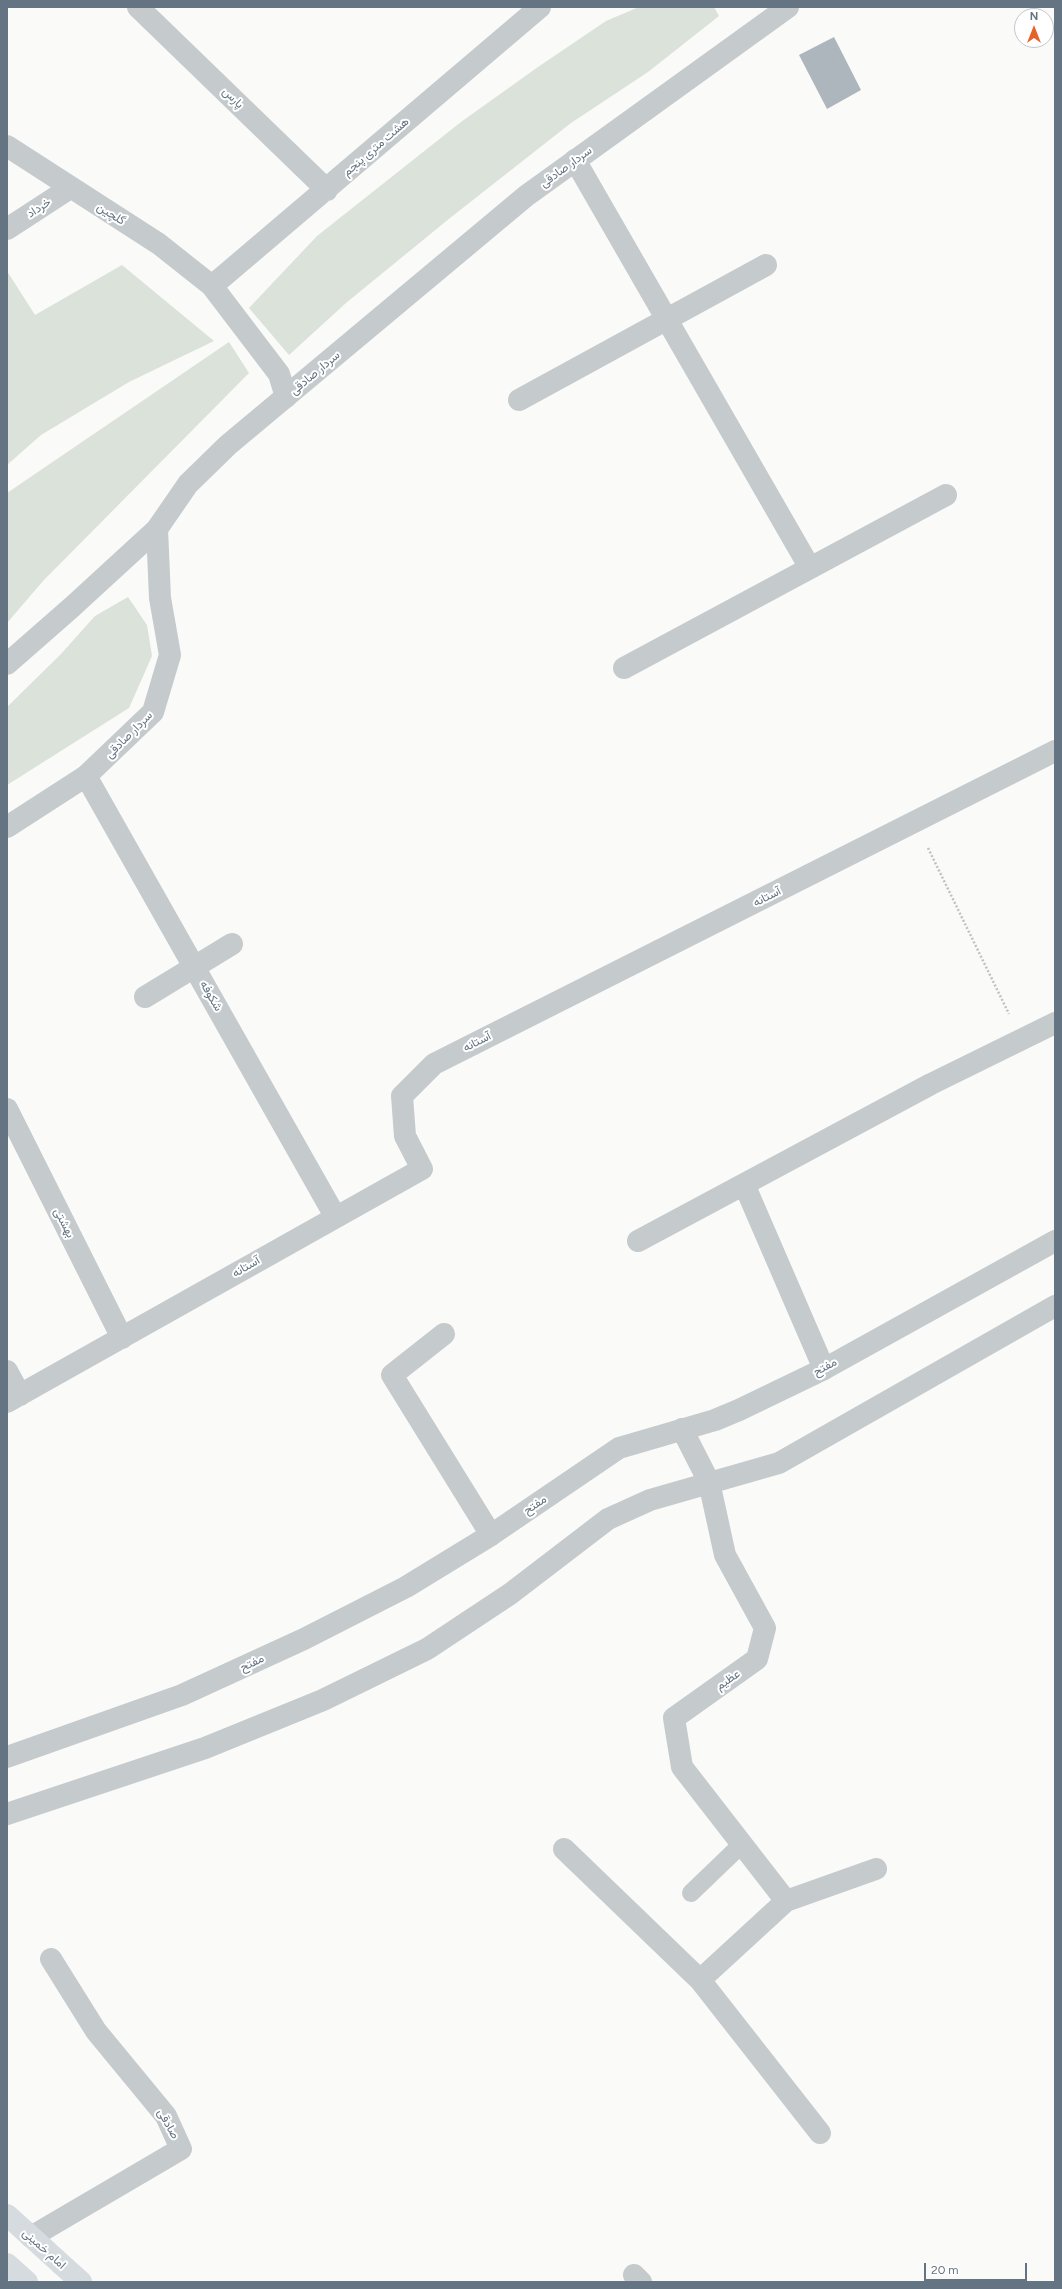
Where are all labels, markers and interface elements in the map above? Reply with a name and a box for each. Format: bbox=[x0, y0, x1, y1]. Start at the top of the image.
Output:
north arrow bbox=[1014, 8, 1054, 48]
text: N bbox=[1030, 10, 1038, 23]
street label: پارس bbox=[219, 84, 247, 112]
street label: هشت متری پنجم bbox=[340, 114, 412, 180]
street label: سردار صادقی bbox=[537, 143, 595, 191]
street label: خرداد bbox=[24, 195, 54, 221]
street label: گلچین bbox=[94, 200, 128, 228]
street label: سردار صادقی bbox=[287, 348, 343, 398]
street label: سردار صادقی bbox=[102, 708, 156, 762]
street label: آستانه bbox=[751, 884, 783, 910]
street label: شکوفه bbox=[197, 978, 225, 1014]
street label: آستانه bbox=[461, 1029, 493, 1055]
street label: بهشتی bbox=[50, 1206, 78, 1240]
street label: آستانه bbox=[230, 1253, 262, 1281]
street label: مفتح bbox=[811, 1355, 839, 1379]
street label: مفتح bbox=[521, 1492, 549, 1518]
street label: مفتح bbox=[238, 1651, 266, 1675]
street label: عظیم bbox=[713, 1667, 743, 1693]
street label: صادقی bbox=[154, 2106, 182, 2142]
street label: امام خمینی bbox=[19, 2226, 69, 2272]
scale bar bbox=[926, 2255, 1029, 2281]
text: 20 m bbox=[931, 2263, 959, 2277]

